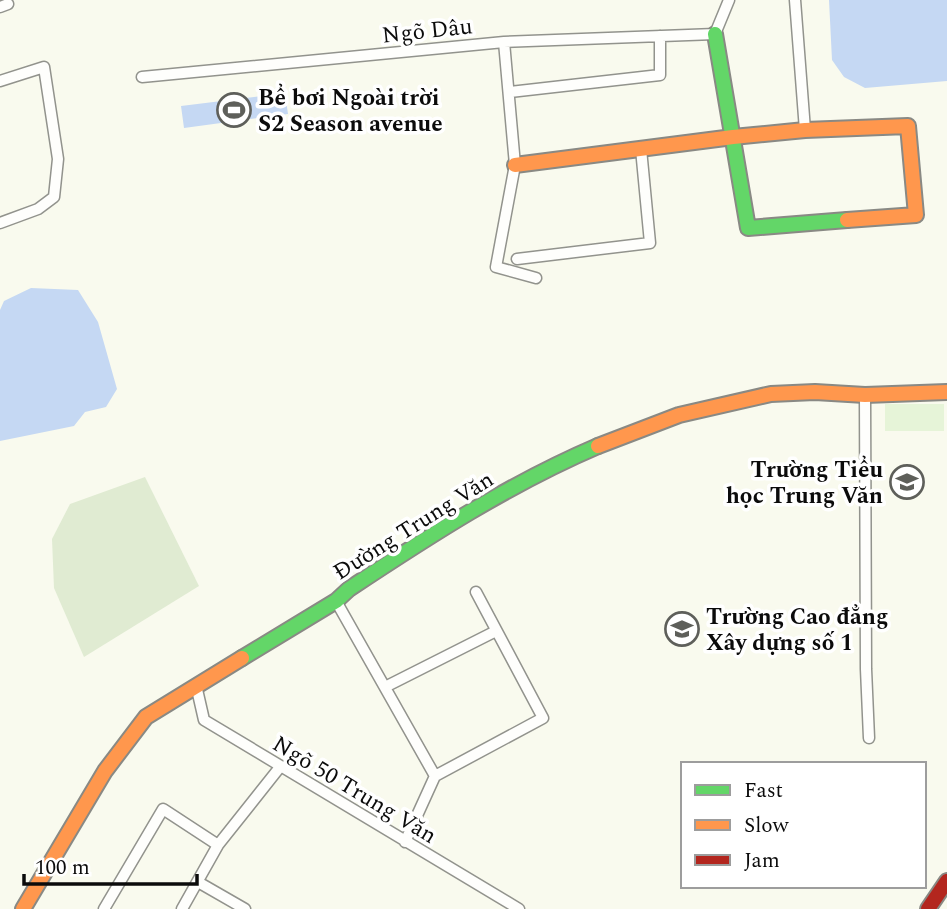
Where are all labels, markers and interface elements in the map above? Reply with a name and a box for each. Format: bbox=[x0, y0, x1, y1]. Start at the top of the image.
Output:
street label: Ngõ Dâu bbox=[380, 9, 474, 54]
place label: Bể bơi Ngoài trời S2 Season avenue bbox=[258, 81, 443, 142]
sports icon: Bể bơi Ngoài trời S2 Season avenue bbox=[215, 91, 253, 129]
place label: Trường Tiểu học Trung Văn bbox=[726, 453, 883, 514]
street label: Đường Trung Văn bbox=[327, 463, 501, 590]
school or university icon: Trường Tiểu học Trung Văn bbox=[888, 463, 926, 501]
place label: Trường Cao đẳng Xây dựng số 1 bbox=[706, 600, 888, 661]
school or university icon: Trường Cao đẳng Xây dựng số 1 bbox=[663, 610, 701, 648]
street label: Ngõ 50 Trung Văn bbox=[265, 727, 443, 853]
legend bbox=[681, 762, 926, 888]
text: Fast bbox=[744, 775, 783, 807]
text: Slow bbox=[744, 810, 790, 842]
scale bar bbox=[24, 842, 198, 886]
text: Jam bbox=[744, 845, 780, 877]
text: 100 m bbox=[35, 852, 90, 884]

